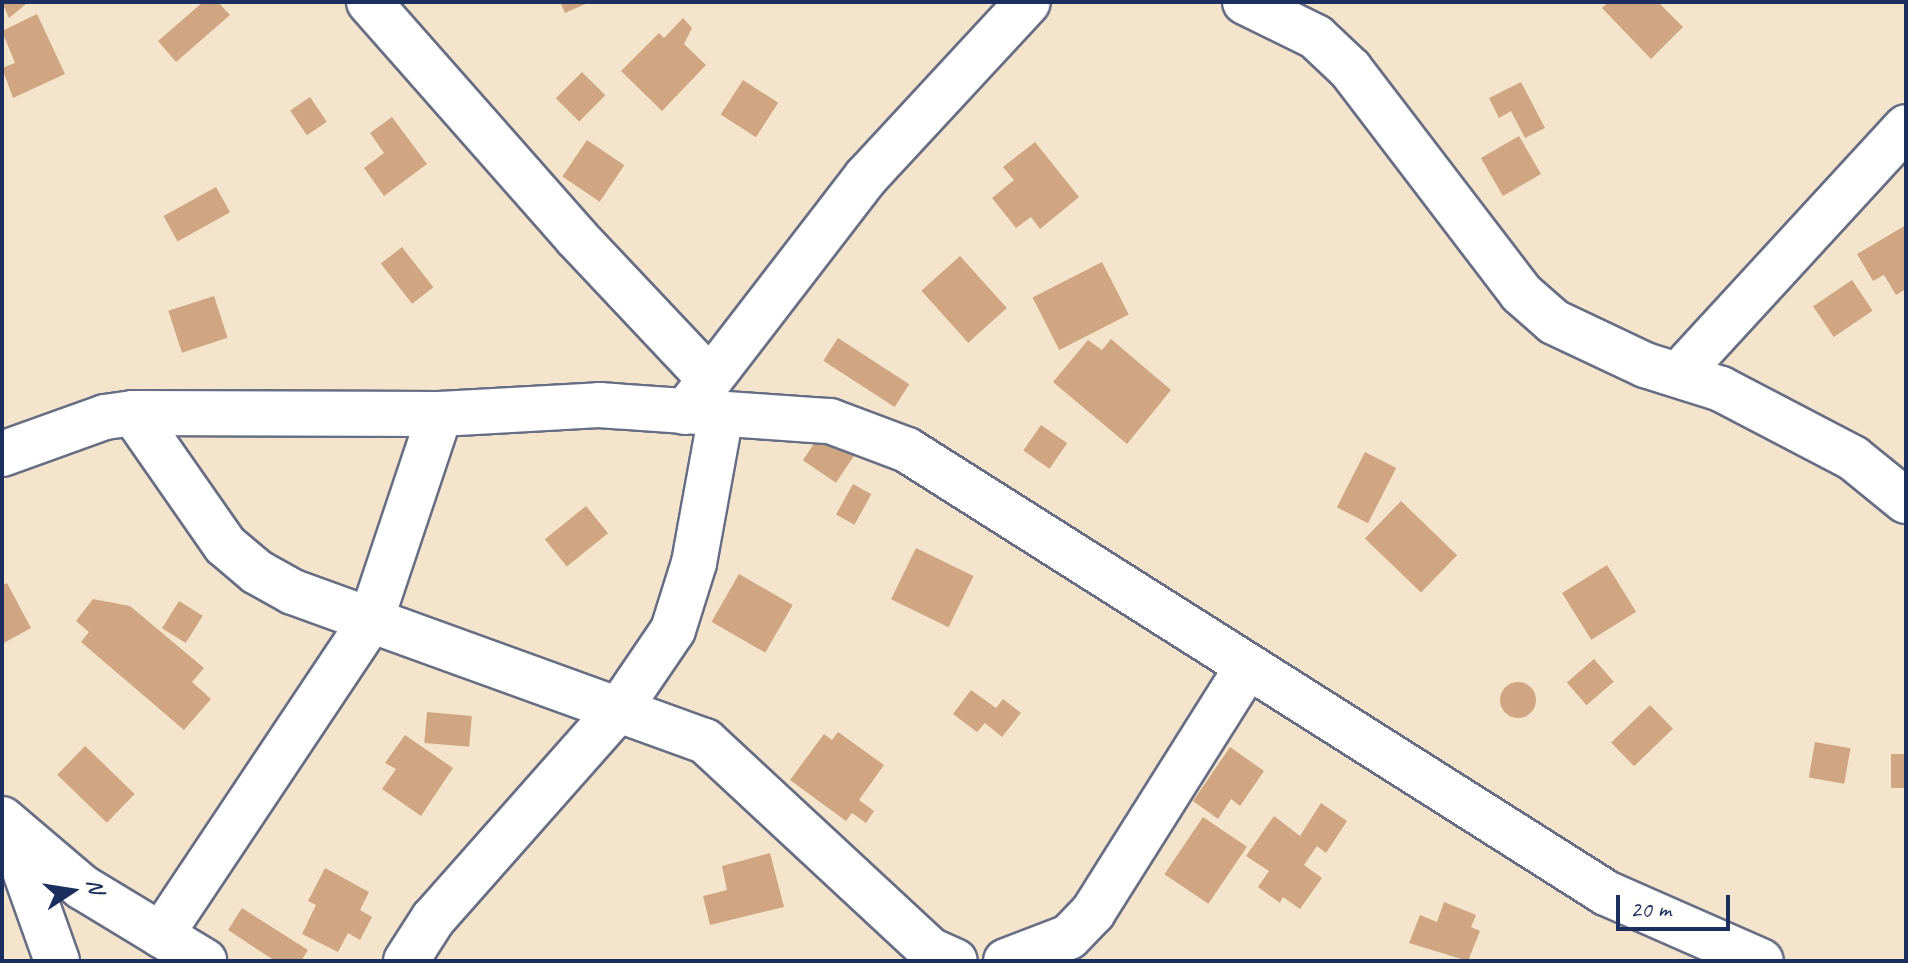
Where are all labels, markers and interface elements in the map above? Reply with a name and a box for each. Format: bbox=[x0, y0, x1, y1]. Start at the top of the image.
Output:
north arrow bbox=[32, 851, 112, 931]
text: N bbox=[80, 876, 111, 896]
scale bar bbox=[1620, 879, 1734, 929]
text: 20 m bbox=[1630, 894, 1671, 924]

